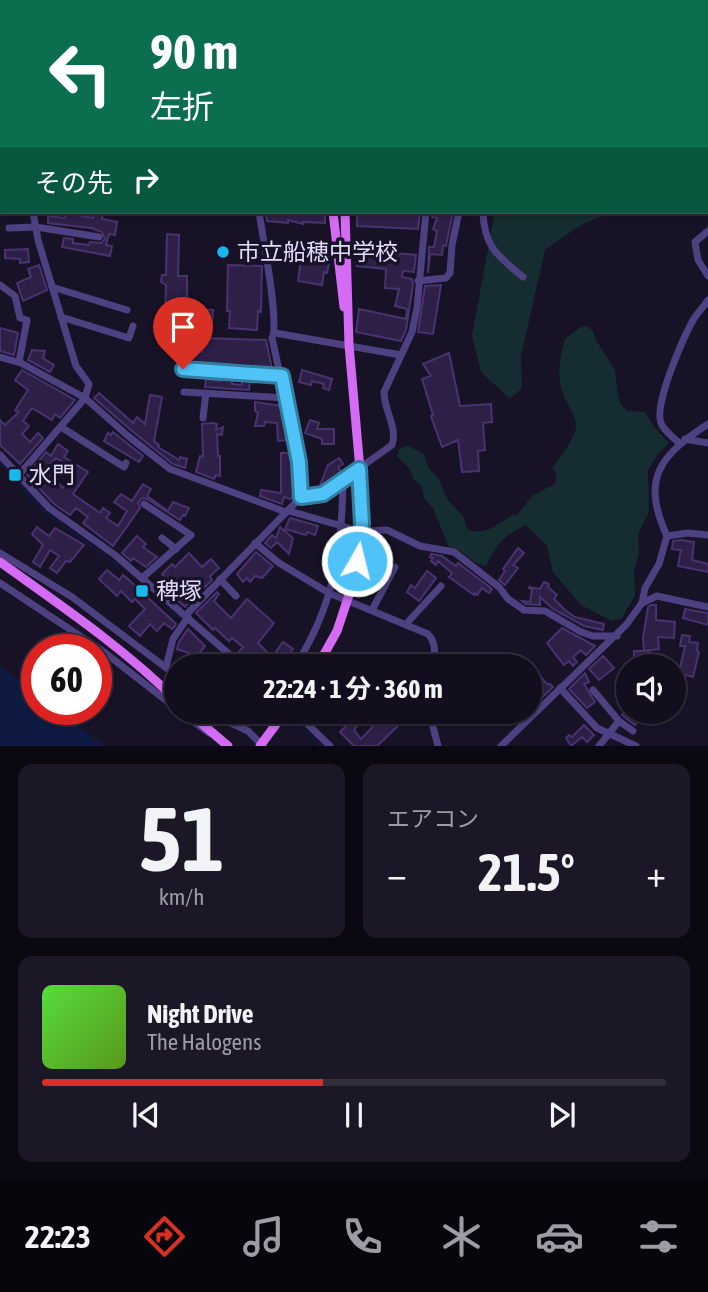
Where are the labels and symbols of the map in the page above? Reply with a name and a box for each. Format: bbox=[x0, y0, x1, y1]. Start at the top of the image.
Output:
place label: 市立船穂中学校 bbox=[237, 239, 398, 265]
marker: 市立船穂中学校 bbox=[215, 244, 231, 260]
pin bbox=[153, 297, 213, 369]
place label: 水門 bbox=[29, 462, 75, 488]
marker: 水門 bbox=[7, 467, 23, 483]
position arrow bbox=[320, 524, 394, 598]
place label: 稗塚 bbox=[156, 578, 202, 604]
marker: 稗塚 bbox=[134, 583, 150, 599]
speed limit sign: 60 bbox=[21, 634, 112, 725]

